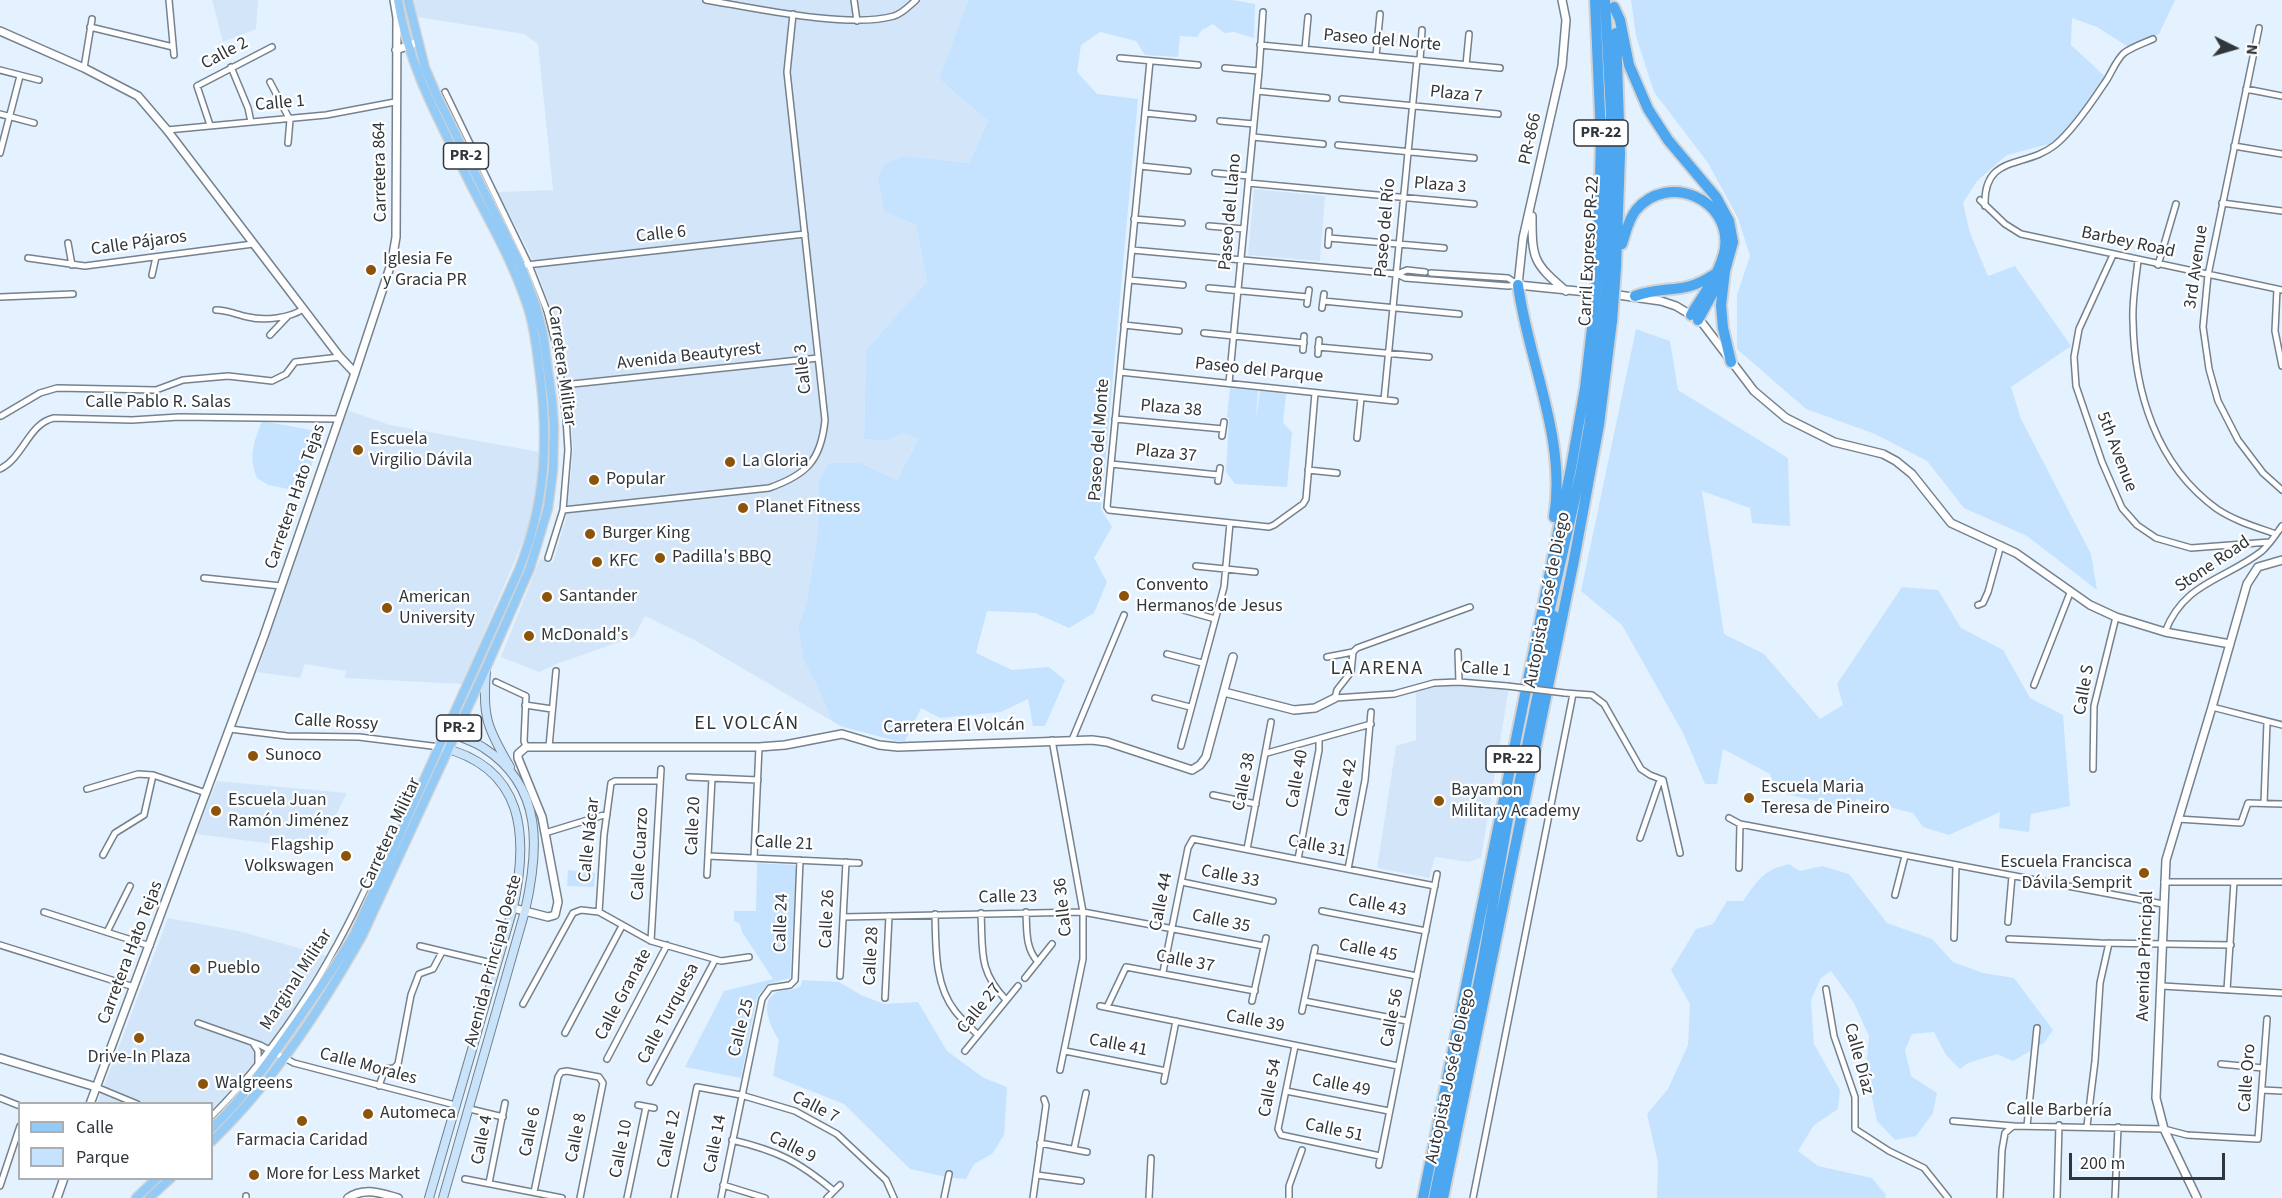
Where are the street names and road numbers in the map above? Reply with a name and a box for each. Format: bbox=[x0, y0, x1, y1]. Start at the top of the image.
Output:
street label: Paseo del Norte bbox=[1322, 25, 1442, 57]
street label: Calle 2 bbox=[198, 33, 252, 75]
street label: Plaza 7 bbox=[1429, 82, 1483, 108]
street label: Calle 1 bbox=[254, 91, 306, 117]
street label: PR-866 bbox=[1515, 111, 1547, 167]
road number: PR-22 bbox=[1574, 120, 1628, 146]
street label: Carretera 864 bbox=[369, 122, 393, 222]
road number: PR-2 bbox=[444, 143, 488, 169]
street label: Paseo del Llano bbox=[1215, 153, 1247, 271]
street label: Plaza 3 bbox=[1413, 173, 1467, 199]
street label: Carril Expreso PR-22 bbox=[1575, 175, 1605, 327]
street label: Paseo del Río bbox=[1371, 177, 1401, 279]
street label: Calle 6 bbox=[635, 222, 687, 248]
street label: Barbey Road bbox=[2079, 223, 2177, 263]
street label: 3rd Avenue bbox=[2180, 224, 2214, 310]
street label: Calle Pájaros bbox=[90, 227, 188, 261]
street label: Carretera Militar bbox=[542, 304, 580, 428]
street label: Avenida Beautyrest bbox=[616, 339, 762, 375]
street label: Calle 3 bbox=[791, 343, 817, 395]
street label: Paseo del Parque bbox=[1194, 354, 1324, 388]
street label: Paseo del Monte bbox=[1085, 378, 1115, 502]
street label: Calle Pablo R. Salas bbox=[85, 392, 231, 414]
street label: Plaza 38 bbox=[1139, 396, 1203, 422]
street label: 5th Avenue bbox=[2091, 409, 2141, 495]
street label: Carretera Hato Tejas bbox=[261, 422, 331, 572]
street label: Plaza 37 bbox=[1134, 440, 1198, 468]
street label: Autopista José de Diego bbox=[1520, 510, 1576, 690]
street label: Stone Road bbox=[2171, 532, 2255, 598]
street label: Calle 1 bbox=[1460, 657, 1512, 683]
street label: Calle S bbox=[2070, 663, 2100, 717]
street label: Calle Rossy bbox=[293, 710, 379, 736]
road number: PR-2 bbox=[436, 715, 482, 741]
street label: Carretera El Volcán bbox=[883, 715, 1025, 739]
road number: PR-22 bbox=[1486, 746, 1540, 772]
street label: Calle 40 bbox=[1282, 748, 1314, 810]
street label: Calle 38 bbox=[1229, 751, 1261, 813]
street label: Calle 42 bbox=[1331, 757, 1363, 819]
street label: Carretera Militar bbox=[356, 775, 426, 893]
street label: Calle 20 bbox=[682, 796, 706, 856]
street label: Calle Nácar bbox=[575, 797, 605, 883]
street label: Calle Cuarzo bbox=[628, 807, 654, 901]
street label: Calle 31 bbox=[1286, 831, 1348, 863]
street label: Calle 21 bbox=[754, 832, 814, 856]
street label: Calle 33 bbox=[1199, 861, 1261, 893]
street label: Calle 44 bbox=[1146, 871, 1178, 933]
street label: Avenida Principal Oeste bbox=[461, 873, 527, 1049]
street label: Calle 36 bbox=[1050, 877, 1078, 937]
street label: Carretera Hato Tejas bbox=[94, 878, 168, 1028]
street label: Calle 23 bbox=[978, 887, 1038, 909]
street label: Calle 26 bbox=[816, 889, 840, 949]
street label: Calle 43 bbox=[1346, 890, 1408, 922]
street label: Avenida Principal bbox=[2133, 890, 2159, 1022]
street label: Calle 24 bbox=[770, 893, 794, 953]
street label: Calle 35 bbox=[1190, 905, 1252, 939]
street label: Marginal Militar bbox=[256, 925, 338, 1035]
street label: Calle 28 bbox=[860, 926, 884, 986]
street label: Calle 45 bbox=[1337, 935, 1399, 967]
street label: Calle Granate bbox=[591, 946, 657, 1044]
street label: Calle 37 bbox=[1154, 946, 1216, 978]
street label: Calle Turquesa bbox=[633, 960, 705, 1068]
street label: Calle 27 bbox=[953, 979, 1007, 1039]
street label: Autopista José de Diego bbox=[1422, 986, 1480, 1166]
street label: Calle 56 bbox=[1377, 987, 1409, 1049]
street label: Calle 25 bbox=[724, 997, 760, 1059]
street label: Calle 39 bbox=[1224, 1006, 1286, 1038]
street label: Calle Díaz bbox=[1838, 1021, 1878, 1097]
street label: Calle 41 bbox=[1087, 1030, 1149, 1062]
street label: Calle Oro bbox=[2235, 1043, 2261, 1113]
street label: Calle Morales bbox=[317, 1044, 419, 1090]
street label: Calle 54 bbox=[1255, 1057, 1287, 1119]
street label: Calle 49 bbox=[1310, 1070, 1372, 1102]
street label: Calle 7 bbox=[788, 1087, 842, 1129]
street label: Calle Barbería bbox=[2006, 1099, 2112, 1123]
street label: Calle 6 bbox=[516, 1105, 546, 1159]
street label: Calle 12 bbox=[653, 1108, 687, 1170]
street label: Calle 8 bbox=[562, 1111, 592, 1165]
street label: Calle 4 bbox=[468, 1113, 498, 1167]
street label: Calle 14 bbox=[700, 1113, 732, 1175]
street label: Calle 51 bbox=[1303, 1114, 1365, 1148]
street label: Calle 10 bbox=[606, 1118, 638, 1180]
street label: Calle 9 bbox=[765, 1127, 819, 1169]

